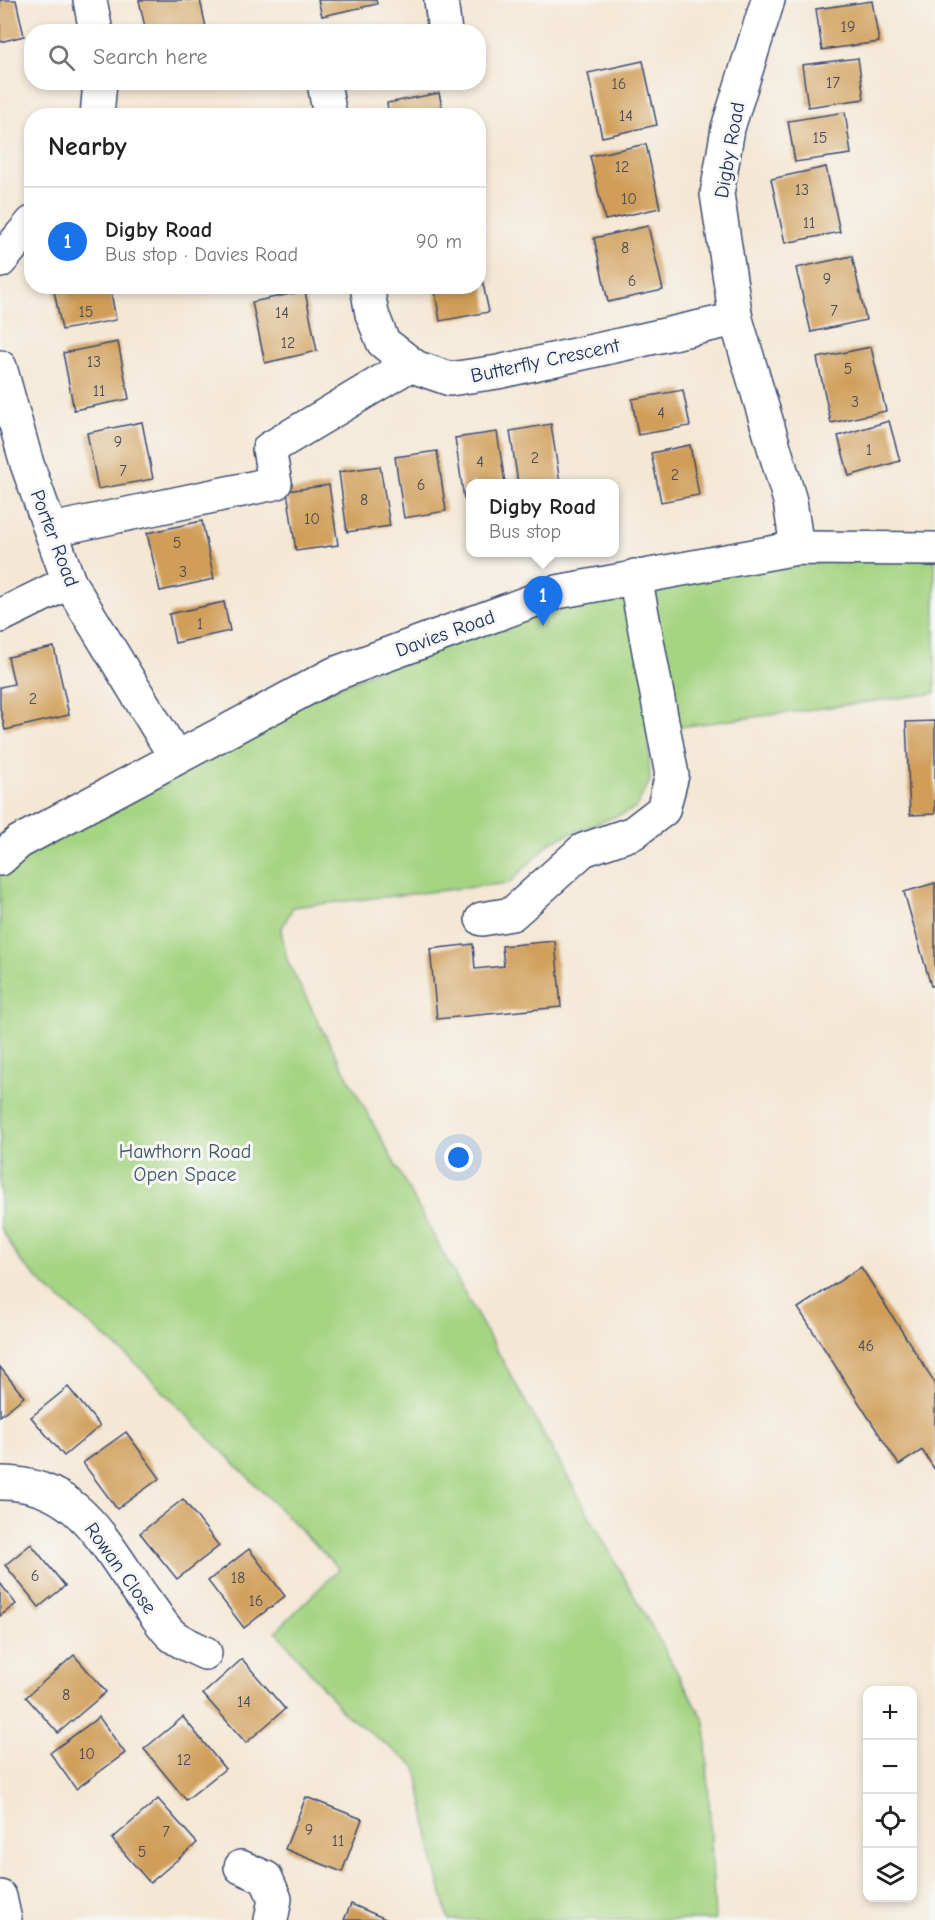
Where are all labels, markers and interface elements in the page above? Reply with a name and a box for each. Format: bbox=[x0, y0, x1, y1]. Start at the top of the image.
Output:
house number: 19 bbox=[841, 18, 855, 36]
search box bbox=[24, 24, 486, 90]
icon: search bbox=[45, 41, 78, 74]
text: Search here bbox=[93, 44, 208, 70]
house number: 17 bbox=[826, 74, 840, 92]
house number: 16 bbox=[611, 75, 627, 93]
street label: Digby Road bbox=[710, 100, 749, 200]
house number: 14 bbox=[619, 107, 633, 125]
house number: 15 bbox=[812, 129, 828, 147]
text: Nearby bbox=[48, 132, 127, 162]
house number: 12 bbox=[615, 158, 629, 176]
house number: 13 bbox=[795, 181, 809, 199]
house number: 10 bbox=[621, 190, 637, 208]
house number: 11 bbox=[803, 214, 815, 232]
text: Digby Road bbox=[105, 217, 212, 243]
text: 1 bbox=[64, 230, 71, 253]
text: 90 m bbox=[416, 230, 462, 253]
house number: 8 bbox=[621, 239, 629, 257]
text: Bus stop · Davies Road bbox=[105, 243, 298, 266]
house number: 9 bbox=[823, 270, 831, 288]
house number: 6 bbox=[628, 272, 636, 290]
house number: 7 bbox=[830, 302, 838, 320]
house number: 15 bbox=[78, 303, 94, 321]
house number: 14 bbox=[275, 304, 289, 322]
street label: Butterfly Crescent bbox=[469, 333, 623, 387]
house number: 12 bbox=[281, 334, 295, 352]
house number: 13 bbox=[87, 353, 101, 371]
house number: 5 bbox=[844, 360, 852, 378]
house number: 11 bbox=[93, 382, 105, 400]
house number: 3 bbox=[851, 393, 859, 411]
house number: 4 bbox=[657, 404, 665, 422]
house number: 9 bbox=[114, 433, 122, 451]
house number: 1 bbox=[866, 441, 872, 459]
house number: 2 bbox=[531, 449, 539, 467]
house number: 4 bbox=[476, 453, 484, 471]
house number: 7 bbox=[119, 462, 127, 480]
house number: 2 bbox=[671, 466, 679, 484]
house number: 6 bbox=[417, 476, 425, 494]
popup bbox=[466, 479, 619, 557]
street label: Porter Road bbox=[26, 487, 84, 590]
house number: 8 bbox=[360, 491, 368, 509]
text: Digby Road bbox=[489, 494, 596, 520]
house number: 10 bbox=[304, 510, 320, 528]
text: Bus stop bbox=[489, 520, 561, 543]
house number: 5 bbox=[173, 534, 181, 552]
house number: 3 bbox=[179, 563, 187, 581]
pin: 1 bbox=[524, 576, 562, 626]
street label: Davies Road bbox=[392, 605, 498, 662]
house number: 1 bbox=[197, 615, 203, 633]
house number: 2 bbox=[29, 690, 37, 708]
park label: Hawthorn Road Open Space bbox=[119, 1140, 251, 1186]
your location bbox=[444, 1143, 473, 1172]
house number: 46 bbox=[858, 1337, 874, 1355]
street label: Rowan Close bbox=[80, 1518, 161, 1618]
house number: 6 bbox=[31, 1567, 39, 1585]
house number: 18 bbox=[231, 1569, 245, 1587]
house number: 16 bbox=[248, 1592, 264, 1610]
house number: 8 bbox=[62, 1686, 70, 1704]
map controls bbox=[863, 1686, 917, 1902]
button: + bbox=[863, 1686, 917, 1740]
house number: 14 bbox=[237, 1693, 251, 1711]
button: − bbox=[863, 1740, 917, 1794]
house number: 10 bbox=[79, 1745, 95, 1763]
house number: 12 bbox=[177, 1751, 191, 1769]
button: locate bbox=[863, 1794, 917, 1848]
house number: 9 bbox=[305, 1821, 313, 1839]
house number: 7 bbox=[162, 1823, 170, 1841]
house number: 11 bbox=[332, 1832, 344, 1850]
house number: 5 bbox=[138, 1843, 146, 1861]
button: layers bbox=[863, 1848, 917, 1902]

